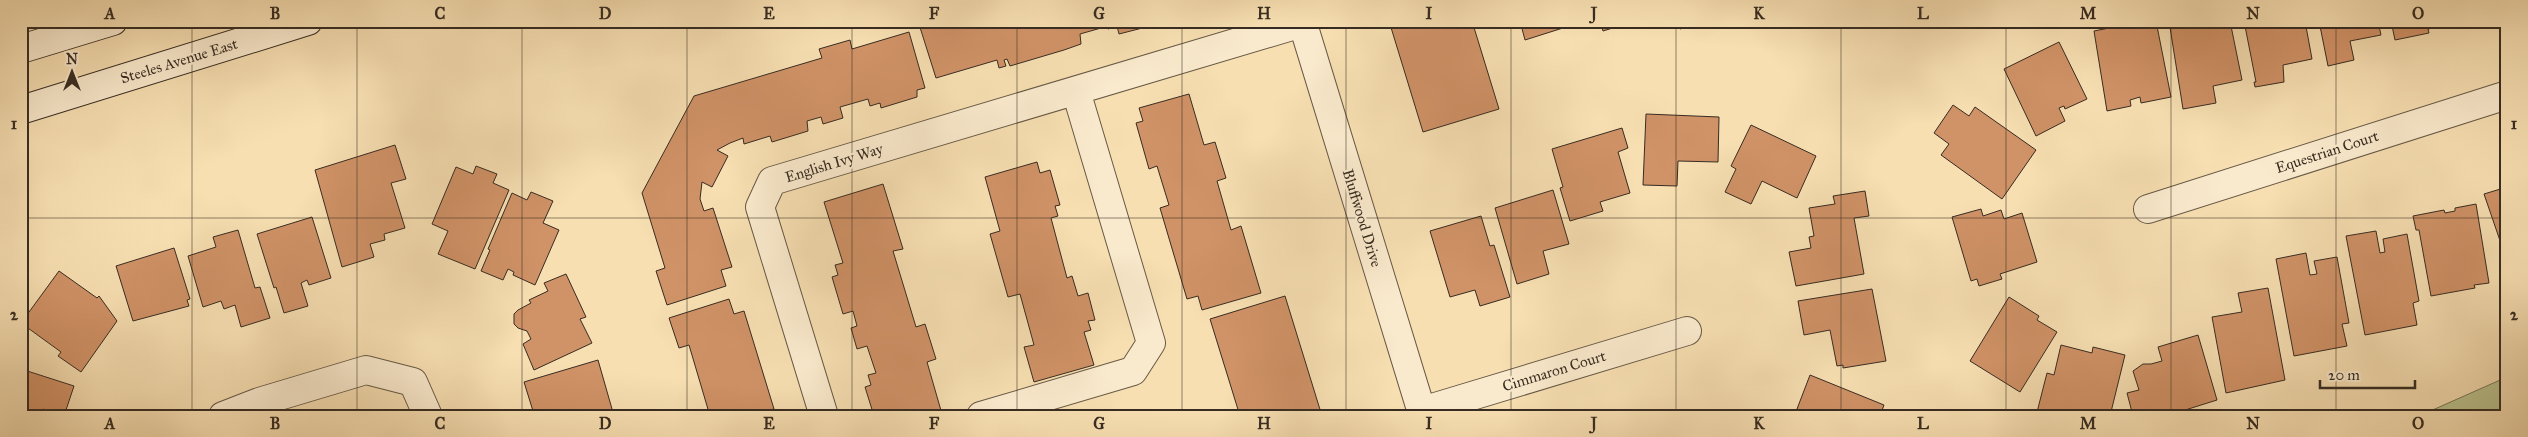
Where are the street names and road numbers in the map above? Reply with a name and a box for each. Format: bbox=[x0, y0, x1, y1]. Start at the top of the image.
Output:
street label: Steeles Avenue East bbox=[118, 34, 240, 87]
street label: Equestrian Court bbox=[2273, 127, 2382, 178]
street label: English Ivy Way bbox=[783, 139, 886, 186]
street label: Bluffwood Drive bbox=[1339, 167, 1385, 269]
street label: Cimmaron Court bbox=[1500, 347, 1609, 395]

